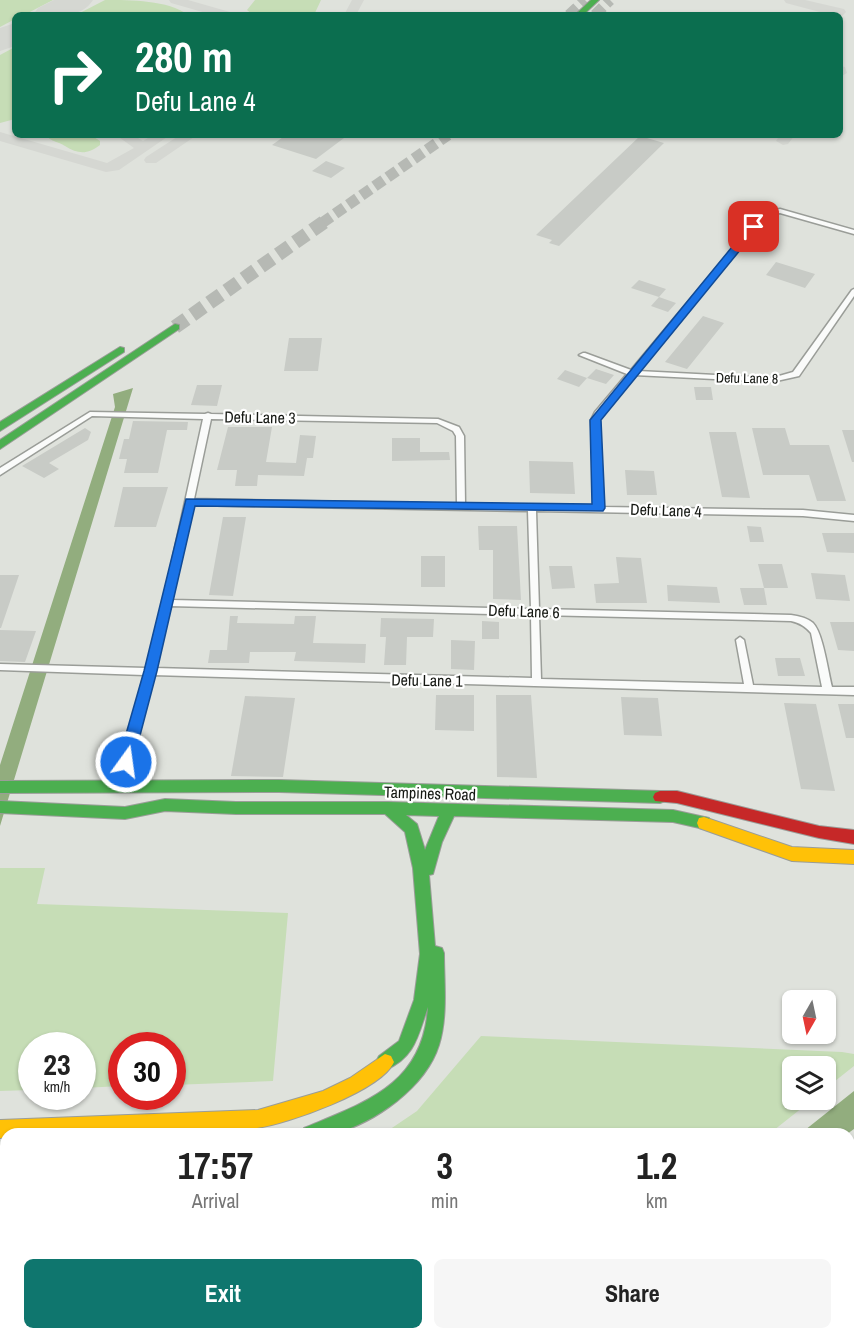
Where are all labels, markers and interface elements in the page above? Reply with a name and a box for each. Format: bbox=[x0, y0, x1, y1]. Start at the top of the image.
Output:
text: 280 m bbox=[135, 29, 233, 85]
icon: right bbox=[36, 36, 114, 114]
text: Defu Lane 4 bbox=[135, 83, 256, 119]
pin bbox=[728, 201, 779, 252]
icon: arrive bbox=[737, 210, 770, 243]
street label: Defu Lane 8 bbox=[716, 368, 778, 388]
street label: Defu Lane 3 bbox=[224, 405, 296, 429]
street label: Defu Lane 4 bbox=[630, 498, 702, 522]
street label: Defu Lane 6 bbox=[488, 599, 560, 623]
street label: Defu Lane 1 bbox=[391, 668, 464, 692]
position arrow bbox=[94, 730, 158, 794]
street label: Tampines Road bbox=[384, 780, 476, 806]
north arrow bbox=[782, 990, 836, 1044]
map controls bbox=[782, 990, 836, 1110]
speed limit sign: 30 bbox=[108, 1032, 186, 1110]
text: 23 bbox=[43, 1044, 71, 1084]
button: layers bbox=[782, 1056, 836, 1110]
text: km/h bbox=[44, 1076, 70, 1097]
text: 17:57 bbox=[178, 1142, 253, 1190]
text: 3 bbox=[436, 1142, 453, 1190]
text: 1.2 bbox=[636, 1142, 677, 1190]
text: Arrival bbox=[192, 1187, 239, 1214]
text: min bbox=[431, 1187, 458, 1214]
text: km bbox=[646, 1187, 668, 1214]
button: Exit bbox=[24, 1259, 422, 1328]
button: Share bbox=[434, 1259, 831, 1328]

